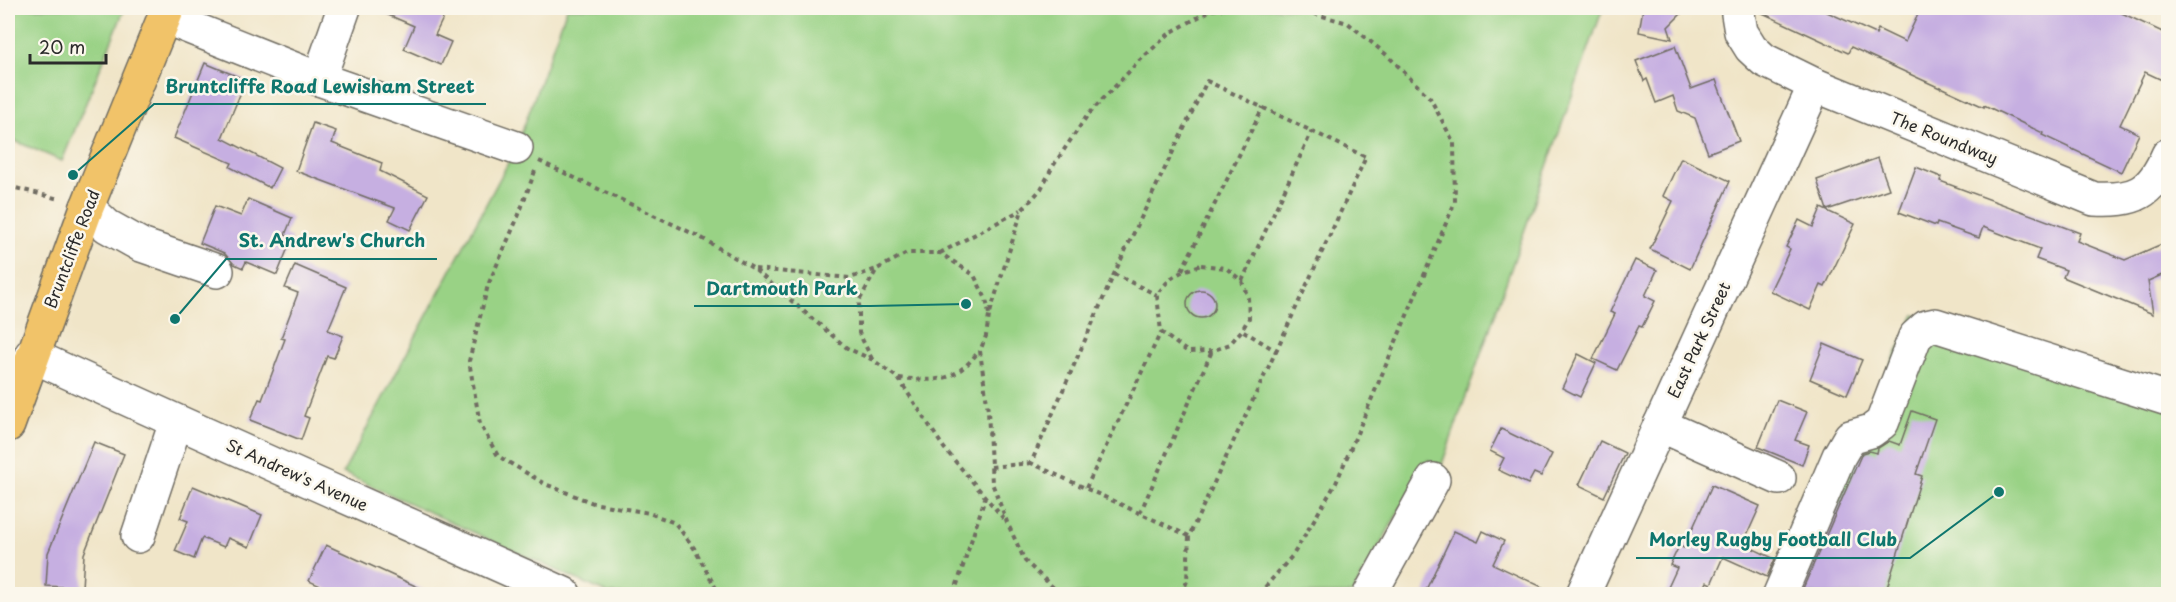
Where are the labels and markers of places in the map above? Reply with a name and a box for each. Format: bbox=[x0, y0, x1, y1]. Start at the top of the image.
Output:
callout: Bruntcliffe Road Lewisham Street bbox=[154, 68, 486, 104]
callout: St. Andrew's Church bbox=[226, 223, 437, 259]
callout: Dartmouth Park bbox=[694, 270, 870, 306]
callout: Morley Rugby Football Club bbox=[1636, 522, 1910, 558]

